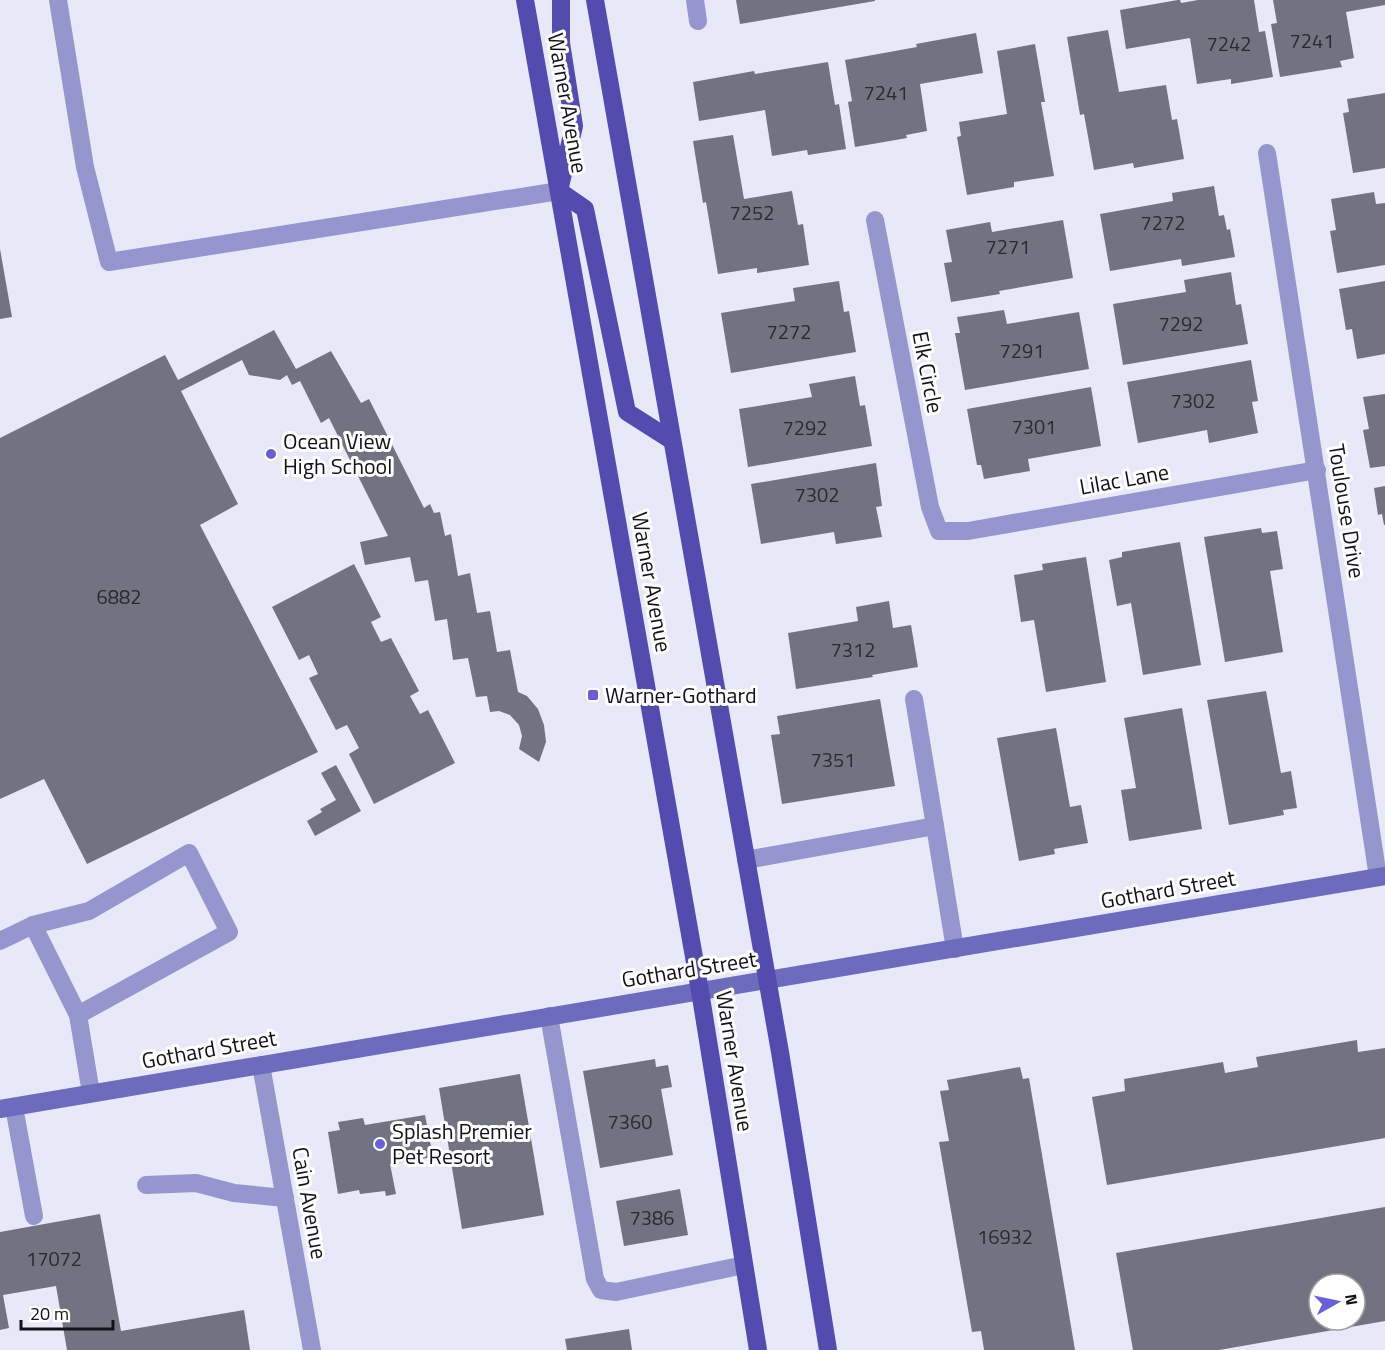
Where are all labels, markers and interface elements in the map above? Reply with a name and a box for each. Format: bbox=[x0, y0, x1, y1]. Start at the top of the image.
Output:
house number: 7241 bbox=[1290, 25, 1334, 56]
house number: 7242 bbox=[1207, 28, 1251, 59]
street label: Warner Avenue bbox=[539, 30, 597, 176]
house number: 7241 bbox=[864, 77, 908, 108]
house number: 7252 bbox=[730, 197, 774, 228]
house number: 7272 bbox=[1141, 207, 1185, 238]
house number: 7271 bbox=[986, 231, 1030, 262]
house number: 7292 bbox=[1159, 308, 1203, 339]
house number: 7272 bbox=[767, 316, 811, 347]
street label: Elk Circle bbox=[903, 328, 953, 416]
house number: 7291 bbox=[1000, 335, 1044, 366]
house number: 7302 bbox=[1171, 385, 1215, 416]
house number: 7301 bbox=[1012, 411, 1056, 442]
house number: 7292 bbox=[783, 412, 827, 443]
place label: Ocean View High School bbox=[283, 424, 392, 483]
street label: Toulouse Drive bbox=[1320, 441, 1374, 581]
marker: Ocean View High School bbox=[264, 447, 278, 461]
street label: Lilac Lane bbox=[1077, 454, 1171, 504]
house number: 7302 bbox=[795, 479, 839, 510]
street label: Warner Avenue bbox=[623, 509, 681, 655]
house number: 6882 bbox=[97, 581, 141, 612]
house number: 7312 bbox=[831, 634, 875, 665]
place label: Warner-Gothard bbox=[605, 678, 757, 712]
marker: Warner-Gothard bbox=[586, 688, 600, 702]
house number: 7351 bbox=[811, 744, 855, 775]
street label: Gothard Street bbox=[1098, 860, 1238, 918]
street label: Gothard Street bbox=[619, 942, 759, 996]
street label: Warner Avenue bbox=[707, 988, 763, 1134]
street label: Gothard Street bbox=[139, 1020, 279, 1078]
house number: 7360 bbox=[608, 1106, 652, 1137]
place label: Splash Premier Pet Resort bbox=[392, 1114, 532, 1173]
marker: Splash Premier Pet Resort bbox=[373, 1137, 387, 1151]
street label: Cain Avenue bbox=[283, 1144, 337, 1262]
house number: 7386 bbox=[630, 1202, 674, 1233]
house number: 16932 bbox=[977, 1221, 1033, 1252]
house number: 17072 bbox=[26, 1243, 82, 1274]
north arrow bbox=[1307, 1272, 1367, 1332]
text: N bbox=[1339, 1292, 1365, 1307]
scale bar bbox=[21, 1293, 112, 1331]
text: 20 m bbox=[30, 1300, 69, 1327]

